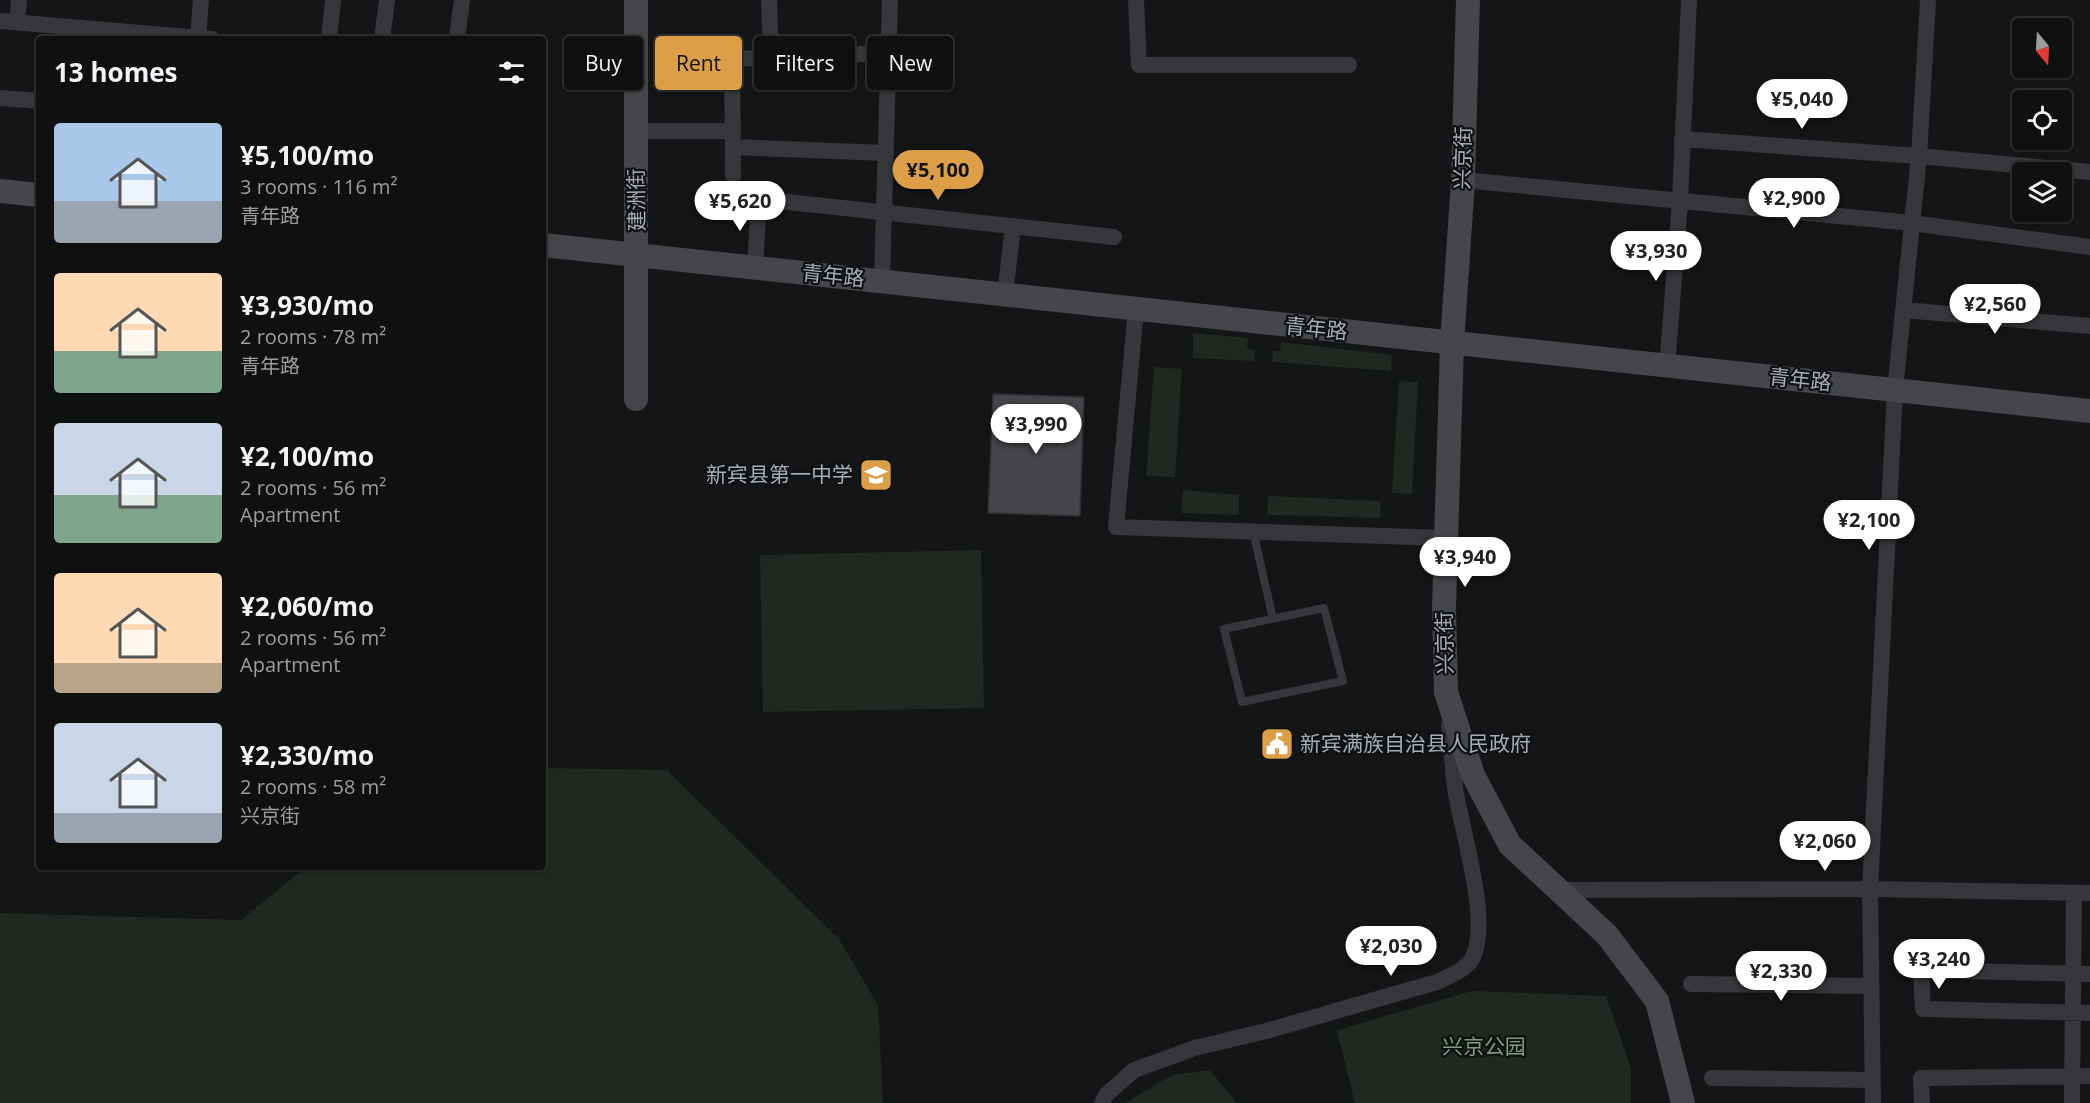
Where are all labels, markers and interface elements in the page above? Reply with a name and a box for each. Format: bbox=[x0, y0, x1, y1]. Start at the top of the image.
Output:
north arrow bbox=[2012, 18, 2072, 78]
map controls bbox=[2012, 18, 2072, 222]
chip: Buy bbox=[564, 36, 643, 90]
chip: Rent bbox=[655, 36, 742, 90]
chip: Filters bbox=[754, 36, 855, 90]
chip: New bbox=[867, 36, 953, 90]
text: 13 homes bbox=[54, 54, 178, 90]
icon: filters bbox=[495, 56, 528, 89]
pin: ¥5,040 bbox=[1753, 79, 1851, 130]
text: ¥5,040 bbox=[1771, 85, 1833, 112]
button: locate bbox=[2012, 90, 2072, 150]
street label: 兴京街 bbox=[1447, 126, 1477, 190]
text: ¥5,100/mo bbox=[240, 137, 374, 173]
icon: home bbox=[102, 147, 174, 219]
pin: ¥5,100 bbox=[889, 150, 987, 201]
text: ¥5,100 bbox=[907, 156, 969, 183]
button: layers bbox=[2012, 162, 2072, 222]
street label: 建洲街 bbox=[621, 168, 651, 232]
text: 3 rooms · 116 m² bbox=[240, 173, 398, 200]
pin: ¥2,900 bbox=[1745, 178, 1843, 229]
pin: ¥5,620 bbox=[691, 181, 789, 232]
text: ¥2,900 bbox=[1763, 184, 1825, 211]
text: ¥5,620 bbox=[709, 187, 771, 214]
text: 青年路 bbox=[240, 202, 300, 229]
pin: ¥3,930 bbox=[1607, 231, 1705, 282]
text: ¥3,930 bbox=[1625, 237, 1687, 264]
street label: 青年路 bbox=[800, 258, 866, 292]
pin: ¥2,560 bbox=[1946, 284, 2044, 335]
text: ¥3,930/mo bbox=[240, 287, 374, 323]
text: ¥2,560 bbox=[1964, 290, 2026, 317]
icon: home bbox=[102, 297, 174, 369]
street label: 青年路 bbox=[1283, 311, 1349, 345]
text: 2 rooms · 78 m² bbox=[240, 323, 386, 350]
text: 青年路 bbox=[240, 352, 300, 379]
street label: 青年路 bbox=[1767, 362, 1833, 396]
pin: ¥3,990 bbox=[987, 404, 1085, 455]
text: ¥3,990 bbox=[1005, 410, 1067, 437]
text: ¥2,100/mo bbox=[240, 438, 374, 474]
icon: home bbox=[102, 447, 174, 519]
school or university icon: 新宾县第一中学 bbox=[858, 457, 894, 493]
place label: 新宾县第一中学 bbox=[706, 460, 853, 488]
text: 2 rooms · 56 m² bbox=[240, 474, 386, 501]
pin: ¥2,100 bbox=[1820, 500, 1918, 551]
text: Apartment bbox=[240, 501, 340, 528]
text: ¥2,100 bbox=[1838, 506, 1900, 533]
pin: ¥3,940 bbox=[1416, 537, 1514, 588]
text: ¥3,940 bbox=[1434, 543, 1496, 570]
text: ¥2,060/mo bbox=[240, 588, 374, 624]
icon: home bbox=[102, 597, 174, 669]
street label: 兴京街 bbox=[1429, 611, 1459, 675]
text: 2 rooms · 56 m² bbox=[240, 624, 386, 651]
text: Apartment bbox=[240, 651, 340, 678]
public building icon: 新宾满族自治县人民政府 bbox=[1259, 726, 1295, 762]
place label: 新宾满族自治县人民政府 bbox=[1300, 729, 1531, 757]
text: ¥2,330/mo bbox=[240, 737, 374, 773]
icon: home bbox=[102, 747, 174, 819]
text: 2 rooms · 58 m² bbox=[240, 773, 386, 800]
text: 兴京街 bbox=[240, 802, 300, 829]
pin: ¥2,060 bbox=[1776, 821, 1874, 872]
text: ¥2,060 bbox=[1794, 827, 1856, 854]
pin: ¥2,030 bbox=[1342, 926, 1440, 977]
text: ¥2,030 bbox=[1360, 932, 1422, 959]
pin: ¥3,240 bbox=[1890, 939, 1988, 990]
text: ¥3,240 bbox=[1908, 945, 1970, 972]
pin: ¥2,330 bbox=[1732, 951, 1830, 1002]
text: ¥2,330 bbox=[1750, 957, 1812, 984]
park label: 兴京公园 bbox=[1442, 1032, 1526, 1060]

